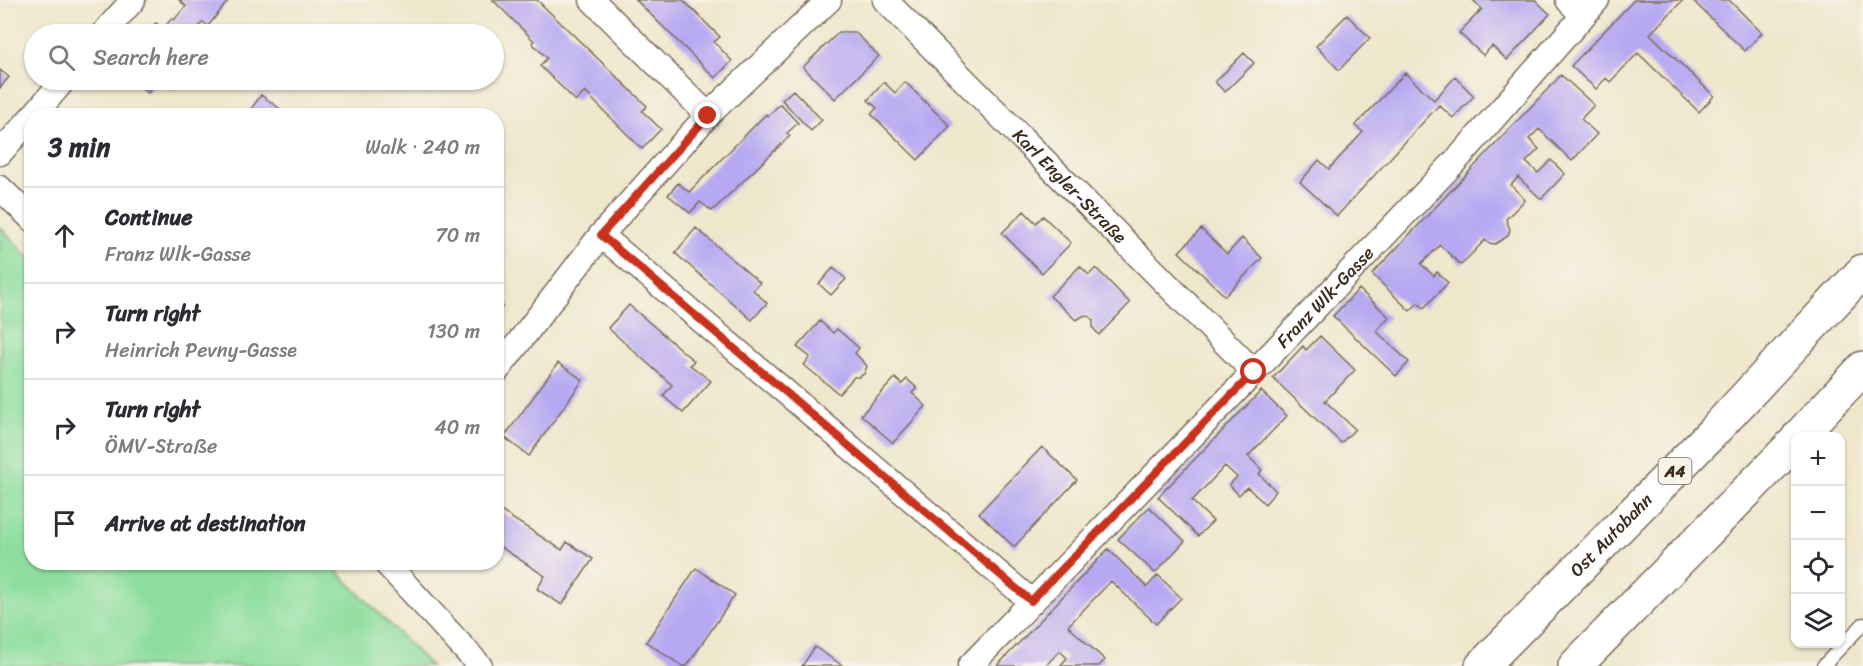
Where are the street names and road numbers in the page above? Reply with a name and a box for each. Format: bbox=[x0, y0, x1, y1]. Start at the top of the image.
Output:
street label: Karl Engler-Straße bbox=[1004, 120, 1135, 252]
street label: Franz Wlk-Gasse bbox=[1268, 239, 1382, 356]
road number: A4 bbox=[1658, 458, 1692, 484]
street label: Ost Autobahn bbox=[1562, 485, 1661, 585]

